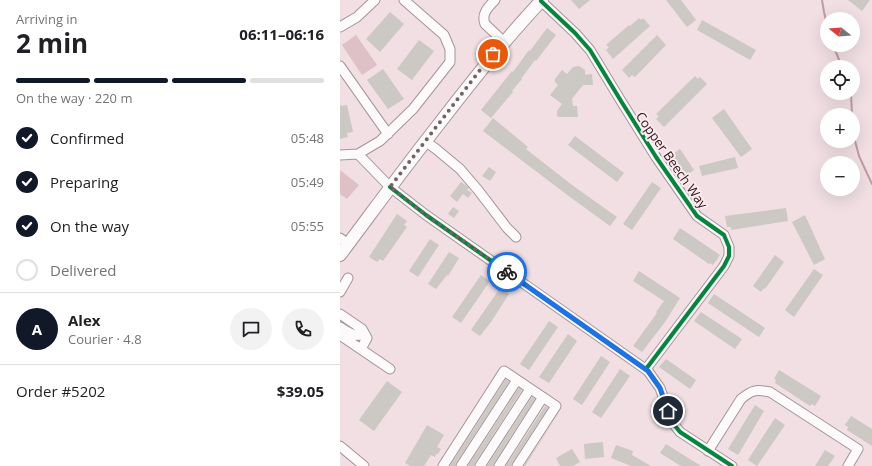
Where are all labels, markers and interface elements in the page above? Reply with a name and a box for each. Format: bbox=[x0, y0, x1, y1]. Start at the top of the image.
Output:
text: Arriving in bbox=[16, 10, 78, 28]
north arrow bbox=[820, 12, 860, 52]
map controls bbox=[820, 12, 860, 196]
text: 06:11–06:16 bbox=[239, 24, 324, 44]
text: 2 min bbox=[16, 25, 88, 61]
pin bbox=[476, 37, 510, 71]
icon: bag bbox=[482, 43, 504, 65]
button: locate bbox=[820, 60, 860, 100]
text: On the way · 220 m bbox=[16, 89, 132, 107]
street label: Copper Beech Way bbox=[632, 108, 712, 212]
button: + bbox=[820, 108, 860, 148]
icon: check bbox=[16, 127, 38, 149]
text: Confirmed bbox=[50, 128, 124, 148]
text: 05:48 bbox=[291, 129, 324, 147]
button: − bbox=[820, 156, 860, 196]
icon: check bbox=[16, 171, 38, 193]
text: Preparing bbox=[50, 172, 118, 192]
text: 05:49 bbox=[291, 173, 324, 191]
icon: check bbox=[16, 215, 38, 237]
text: On the way bbox=[50, 216, 129, 236]
text: 05:55 bbox=[291, 217, 324, 235]
courier bbox=[487, 252, 527, 292]
text: Delivered bbox=[50, 260, 117, 280]
icon: bike bbox=[496, 261, 518, 283]
button: chat bbox=[230, 308, 272, 350]
button: phone bbox=[282, 308, 324, 350]
text: Alex bbox=[68, 310, 100, 330]
text: A bbox=[32, 319, 42, 339]
text: Courier · 4.8 bbox=[68, 330, 142, 348]
text: Order #5202 bbox=[16, 381, 105, 401]
text: $39.05 bbox=[277, 381, 324, 401]
pin bbox=[651, 394, 685, 428]
icon: home bbox=[657, 400, 679, 422]

